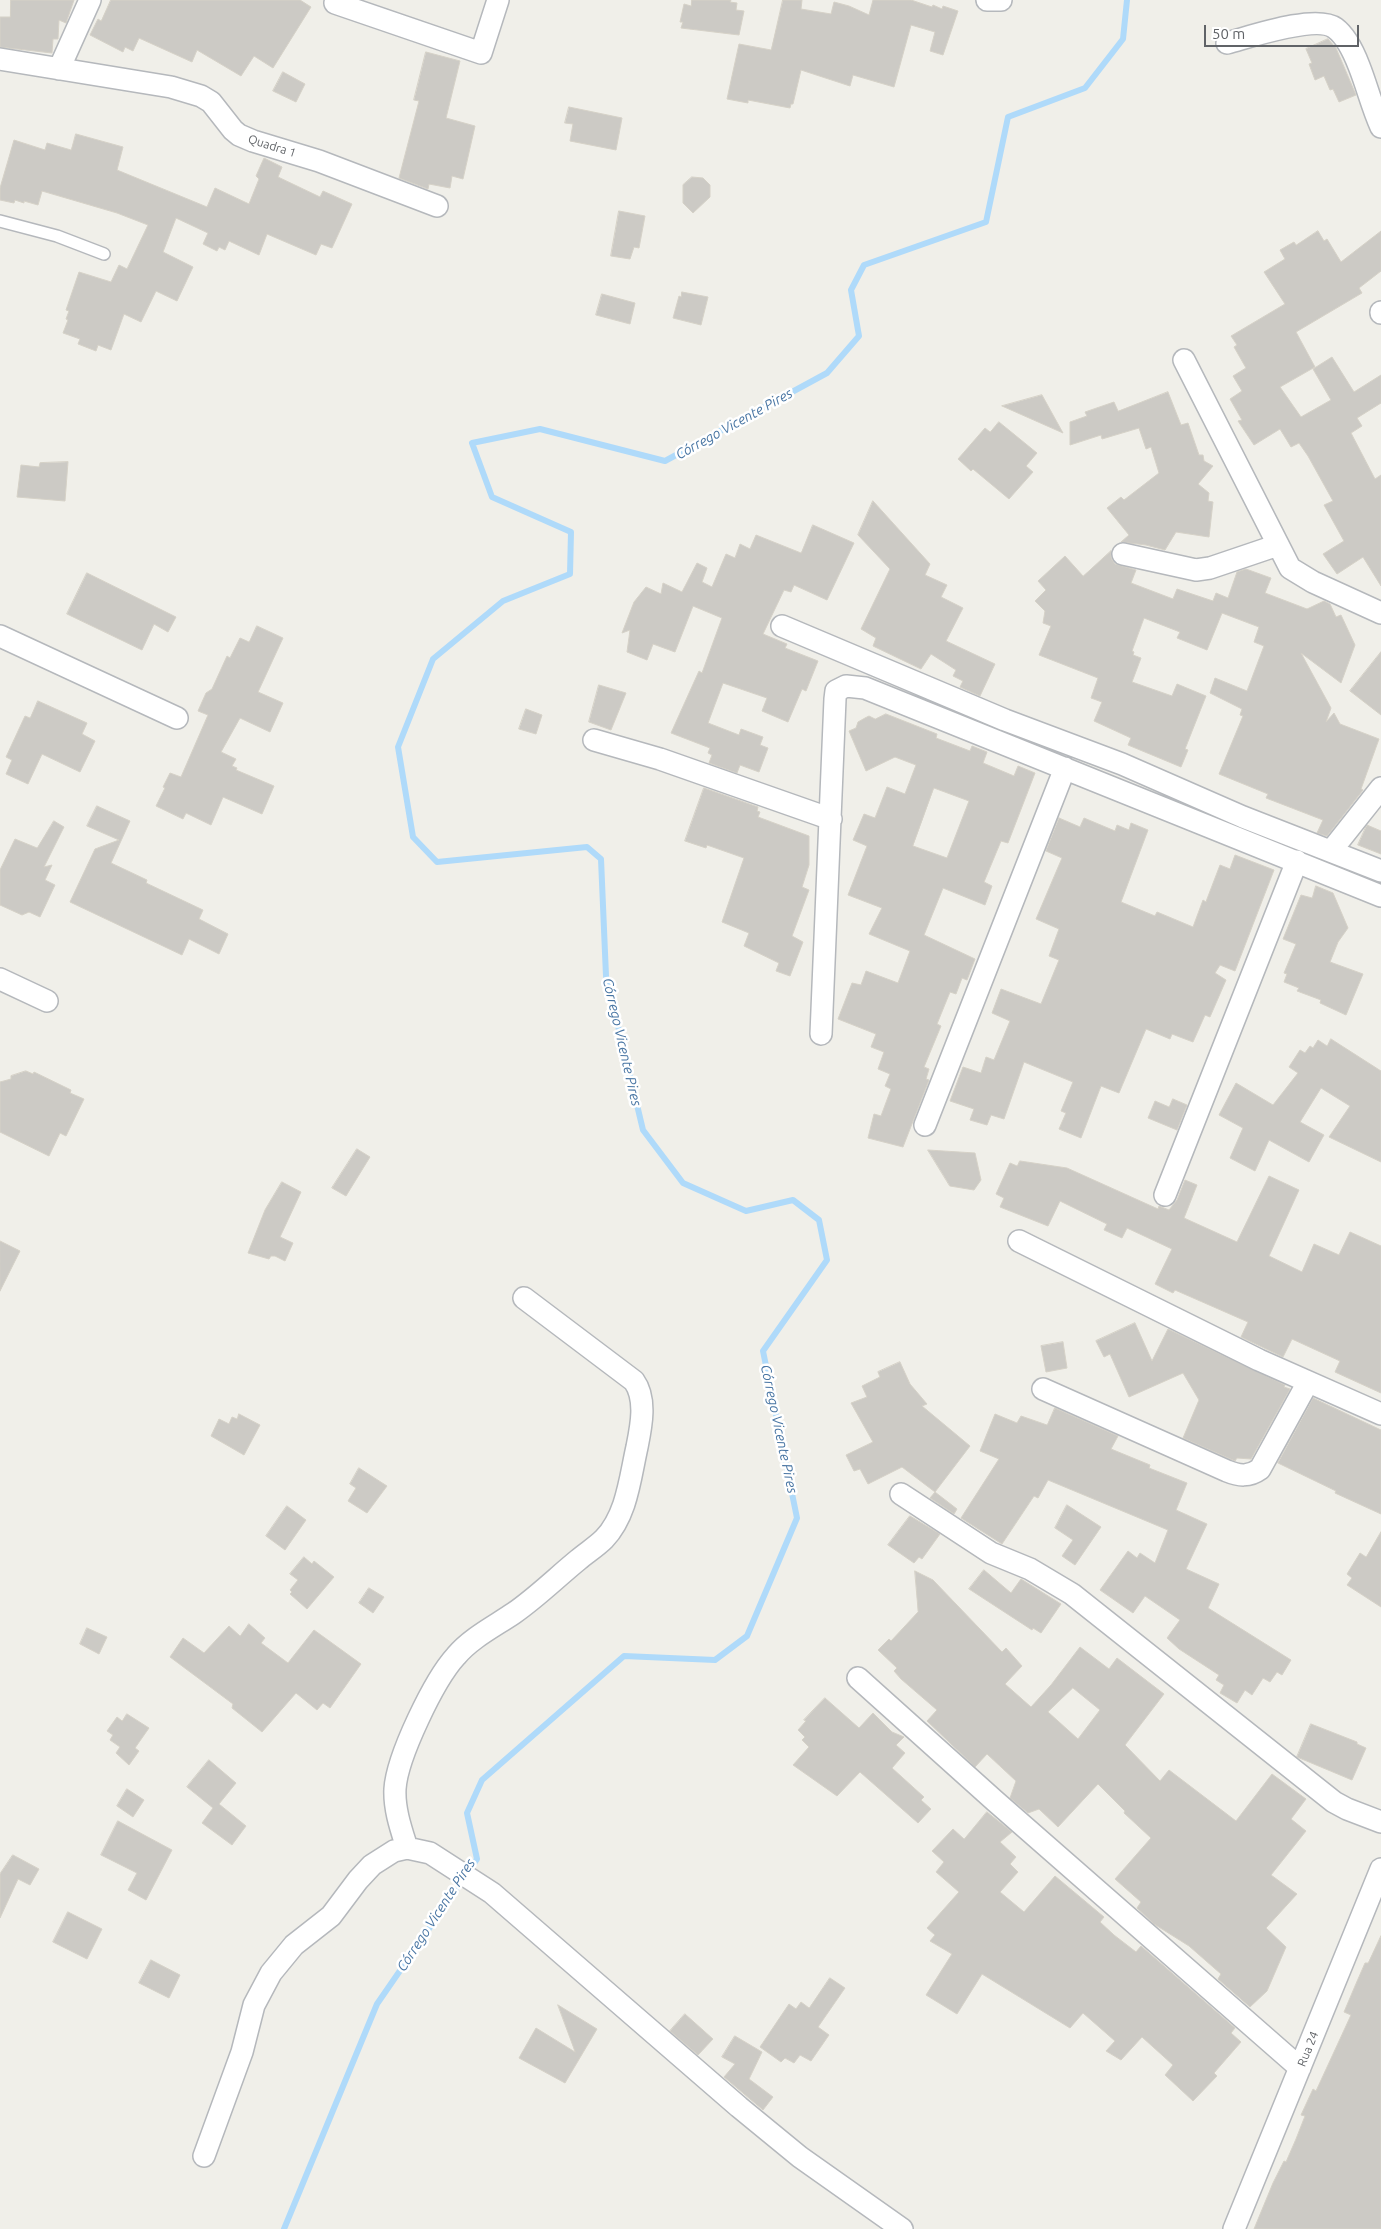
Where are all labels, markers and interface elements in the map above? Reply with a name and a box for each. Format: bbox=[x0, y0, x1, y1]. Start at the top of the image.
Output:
scale bar bbox=[1206, 15, 1361, 47]
text: 50 m bbox=[1212, 25, 1245, 42]
street label: Quadra 1 bbox=[246, 131, 298, 161]
water label: Córrego Vicente Pires bbox=[673, 385, 795, 463]
water label: Córrego Vicente Pires bbox=[599, 976, 645, 1108]
water label: Córrego Vicente Pires bbox=[757, 1363, 801, 1495]
water label: Córrego Vicente Pires bbox=[393, 1855, 479, 1975]
street label: Rua 24 bbox=[1294, 2029, 1322, 2069]

